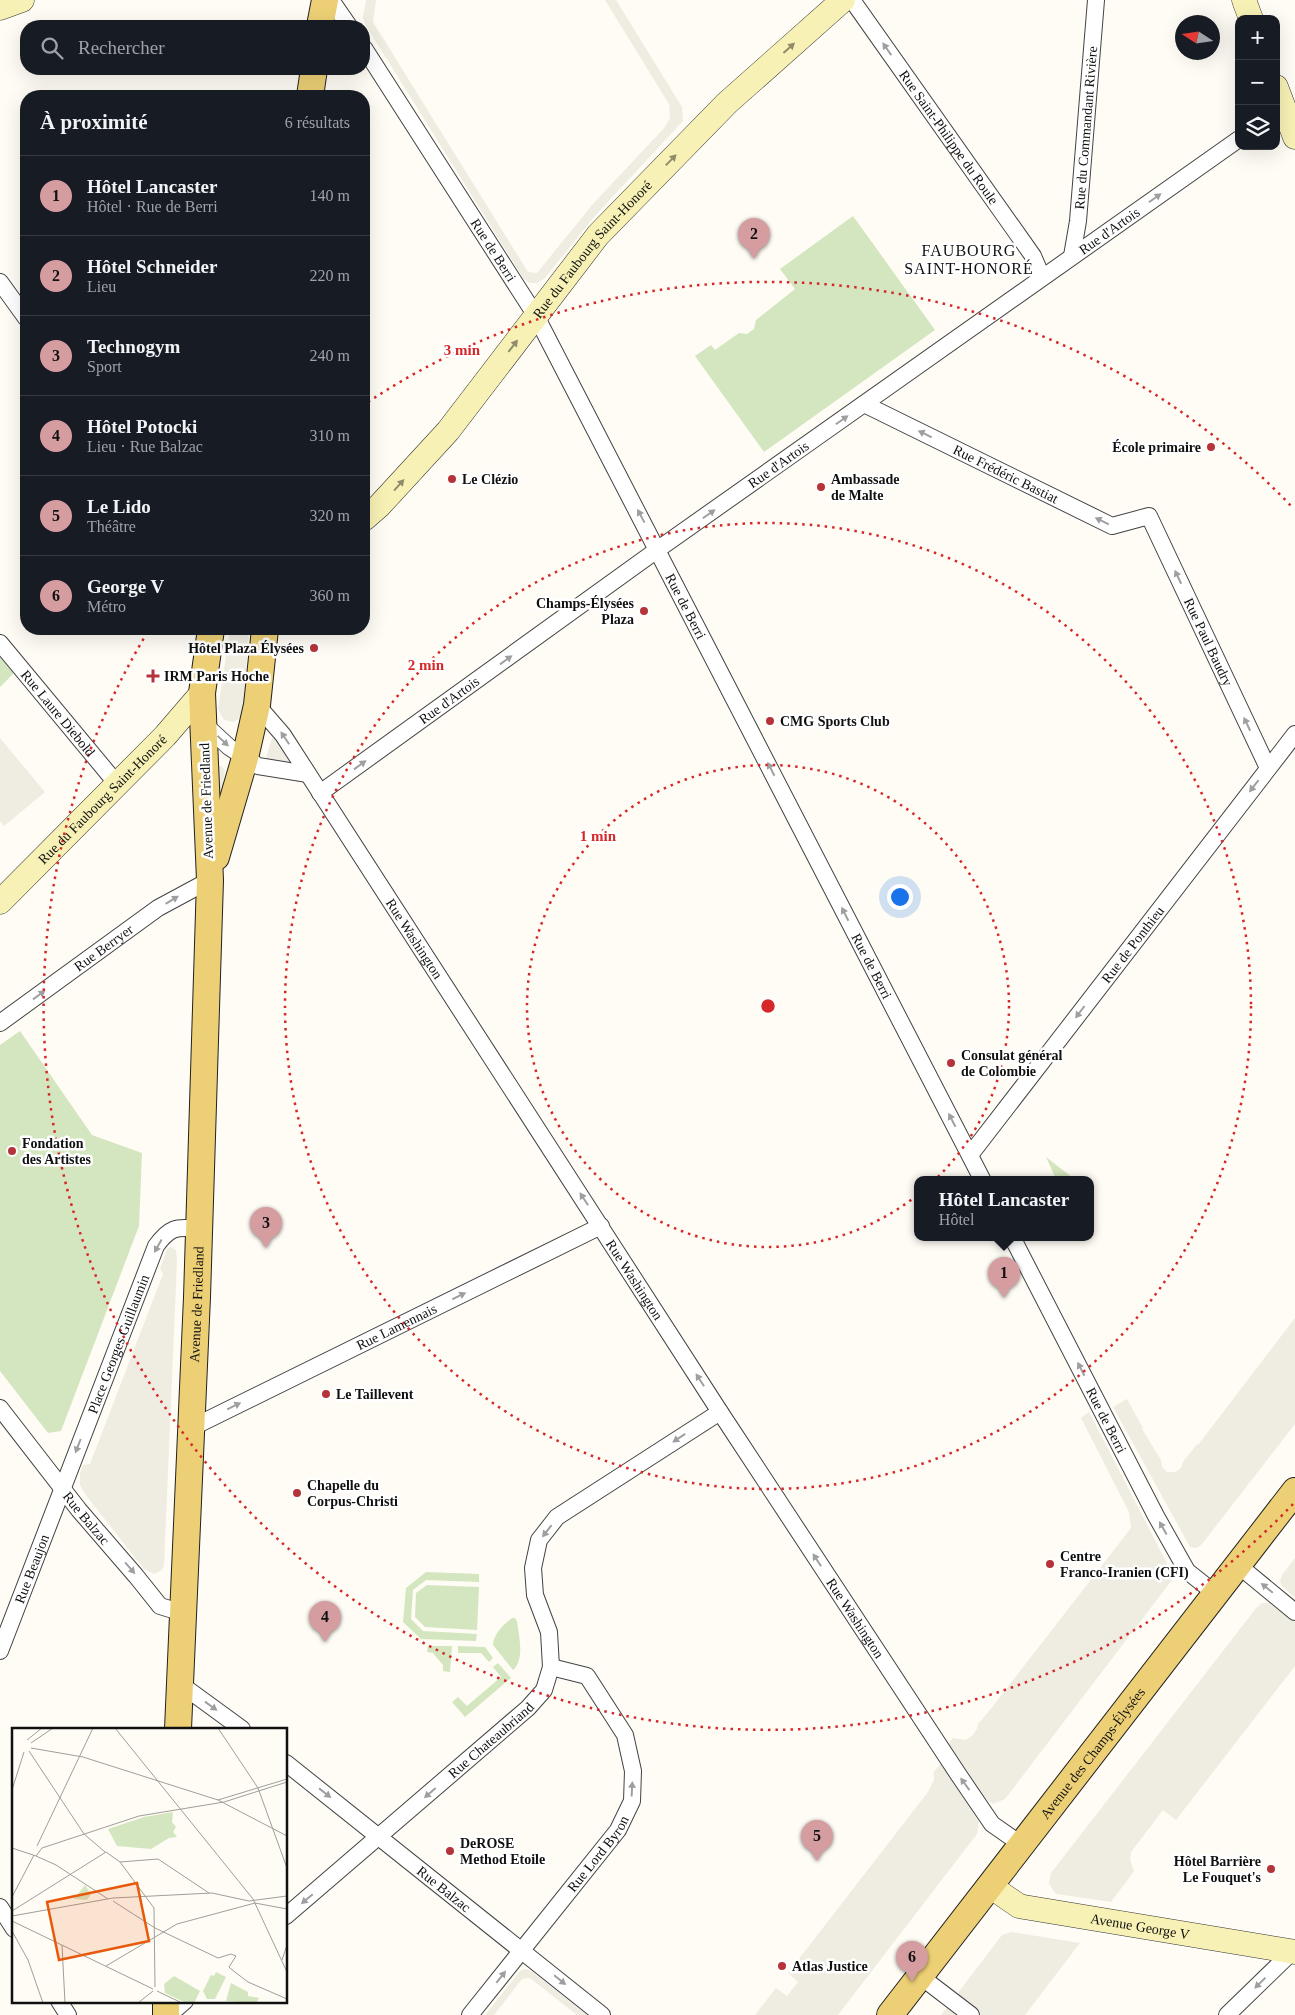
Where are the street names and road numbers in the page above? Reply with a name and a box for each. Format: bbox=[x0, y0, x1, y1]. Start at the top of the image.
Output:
street label: Rue du Commandant Rivière bbox=[1072, 46, 1100, 210]
street label: Rue Saint-Philippe du Roule bbox=[896, 68, 1001, 207]
street label: Rue du Faubourg Saint-Honoré bbox=[530, 178, 655, 321]
street label: Rue d'Artois bbox=[1076, 205, 1143, 258]
street label: Rue de Berri bbox=[468, 216, 519, 285]
street label: Rue d'Artois bbox=[745, 438, 812, 491]
street label: Rue Frédéric Bastiat bbox=[951, 442, 1061, 506]
street label: Rue de Berri bbox=[662, 571, 709, 642]
street label: Rue Paul Baudry bbox=[1181, 596, 1235, 689]
street label: Rue Laure Diebold bbox=[18, 667, 98, 759]
street label: Rue d'Artois bbox=[416, 674, 482, 727]
street label: Rue du Faubourg Saint-Honoré bbox=[35, 732, 170, 867]
street label: Avenue de Friedland bbox=[197, 743, 216, 859]
street label: Rue Washington bbox=[383, 896, 445, 982]
street label: Rue de Ponthieu bbox=[1099, 904, 1167, 986]
street label: Rue Berryer bbox=[72, 922, 136, 974]
street label: Rue de Berri bbox=[848, 931, 895, 1001]
street label: Rue Washington bbox=[603, 1237, 666, 1323]
street label: Avenue de Friedland bbox=[187, 1246, 207, 1363]
street label: Place Georges Guillaumin bbox=[85, 1273, 152, 1416]
street label: Rue Lamennais bbox=[354, 1301, 439, 1353]
street label: Rue de Berri bbox=[1083, 1385, 1129, 1456]
street label: Rue Balzac bbox=[60, 1489, 112, 1548]
street label: Rue Beaujon bbox=[12, 1532, 52, 1606]
street label: Rue Washington bbox=[823, 1576, 887, 1661]
street label: Avenue des Champs-Élysées bbox=[1037, 1685, 1148, 1822]
street label: Rue Chateaubriand bbox=[445, 1700, 537, 1781]
street label: Rue Lord Byron bbox=[565, 1813, 632, 1895]
street label: Rue Balzac bbox=[414, 1863, 473, 1915]
street label: Avenue George V bbox=[1089, 1911, 1191, 1942]

